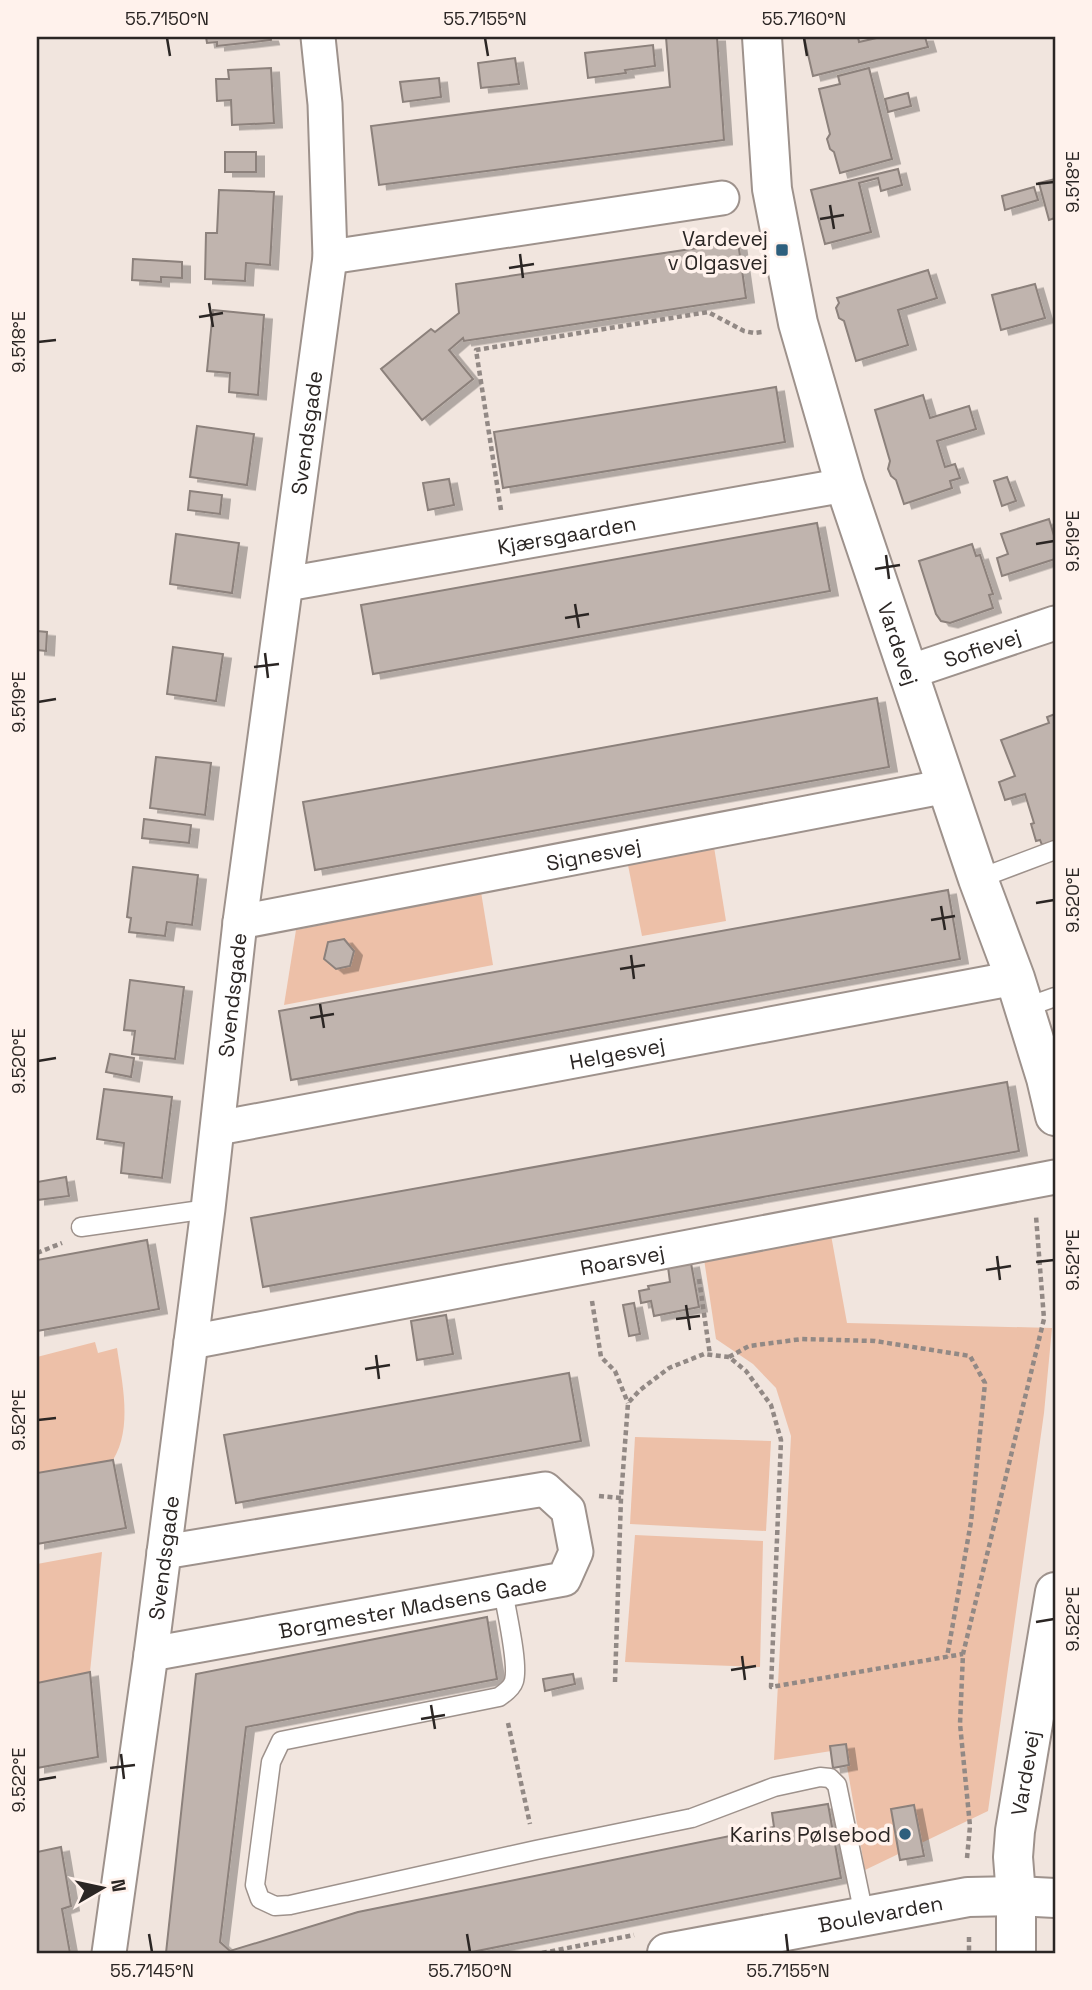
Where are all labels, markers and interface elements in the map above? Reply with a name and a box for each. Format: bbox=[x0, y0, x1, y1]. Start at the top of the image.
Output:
text: 55.7150°N bbox=[125, 7, 209, 30]
text: 55.7155°N bbox=[443, 7, 527, 30]
text: 55.7160°N bbox=[762, 7, 846, 30]
text: 9.518°E bbox=[1061, 151, 1084, 213]
place label: Vardevej v Olgasvej bbox=[667, 225, 768, 276]
marker: Vardevej v Olgasvej bbox=[774, 242, 790, 258]
text: 9.518°E bbox=[7, 311, 30, 373]
street label: Svendsgade bbox=[284, 369, 328, 497]
street label: Kjærsgaarden bbox=[495, 509, 638, 560]
text: 9.519°E bbox=[1061, 510, 1084, 572]
street label: Vardevej bbox=[872, 599, 925, 689]
street label: Sofievej bbox=[940, 622, 1024, 673]
text: 9.519°E bbox=[7, 671, 30, 733]
street label: Signesvej bbox=[544, 832, 643, 876]
text: 9.520°E bbox=[1061, 867, 1084, 933]
street label: Svendsgade bbox=[212, 931, 252, 1058]
text: 9.520°E bbox=[7, 1028, 30, 1094]
street label: Helgesvej bbox=[567, 1031, 667, 1075]
text: 9.521°E bbox=[1061, 1229, 1084, 1291]
street label: Roarsvej bbox=[578, 1238, 667, 1281]
text: 9.521°E bbox=[7, 1389, 30, 1451]
street label: Svendsgade bbox=[142, 1494, 185, 1621]
street label: Borgmester Madsens Gade bbox=[276, 1569, 549, 1644]
text: 9.522°E bbox=[1061, 1587, 1084, 1651]
street label: Vardevej bbox=[1004, 1728, 1045, 1818]
text: 9.522°E bbox=[7, 1748, 30, 1812]
place label: Karins Pølsebod bbox=[730, 1821, 891, 1848]
marker: Karins Pølsebod bbox=[897, 1826, 913, 1842]
north arrow bbox=[66, 1854, 136, 1924]
text: N bbox=[105, 1877, 132, 1894]
street label: Boulevarden bbox=[816, 1888, 945, 1938]
text: 55.7145°N bbox=[110, 1959, 194, 1982]
text: 55.7150°N bbox=[428, 1959, 512, 1982]
text: 55.7155°N bbox=[746, 1959, 830, 1982]

